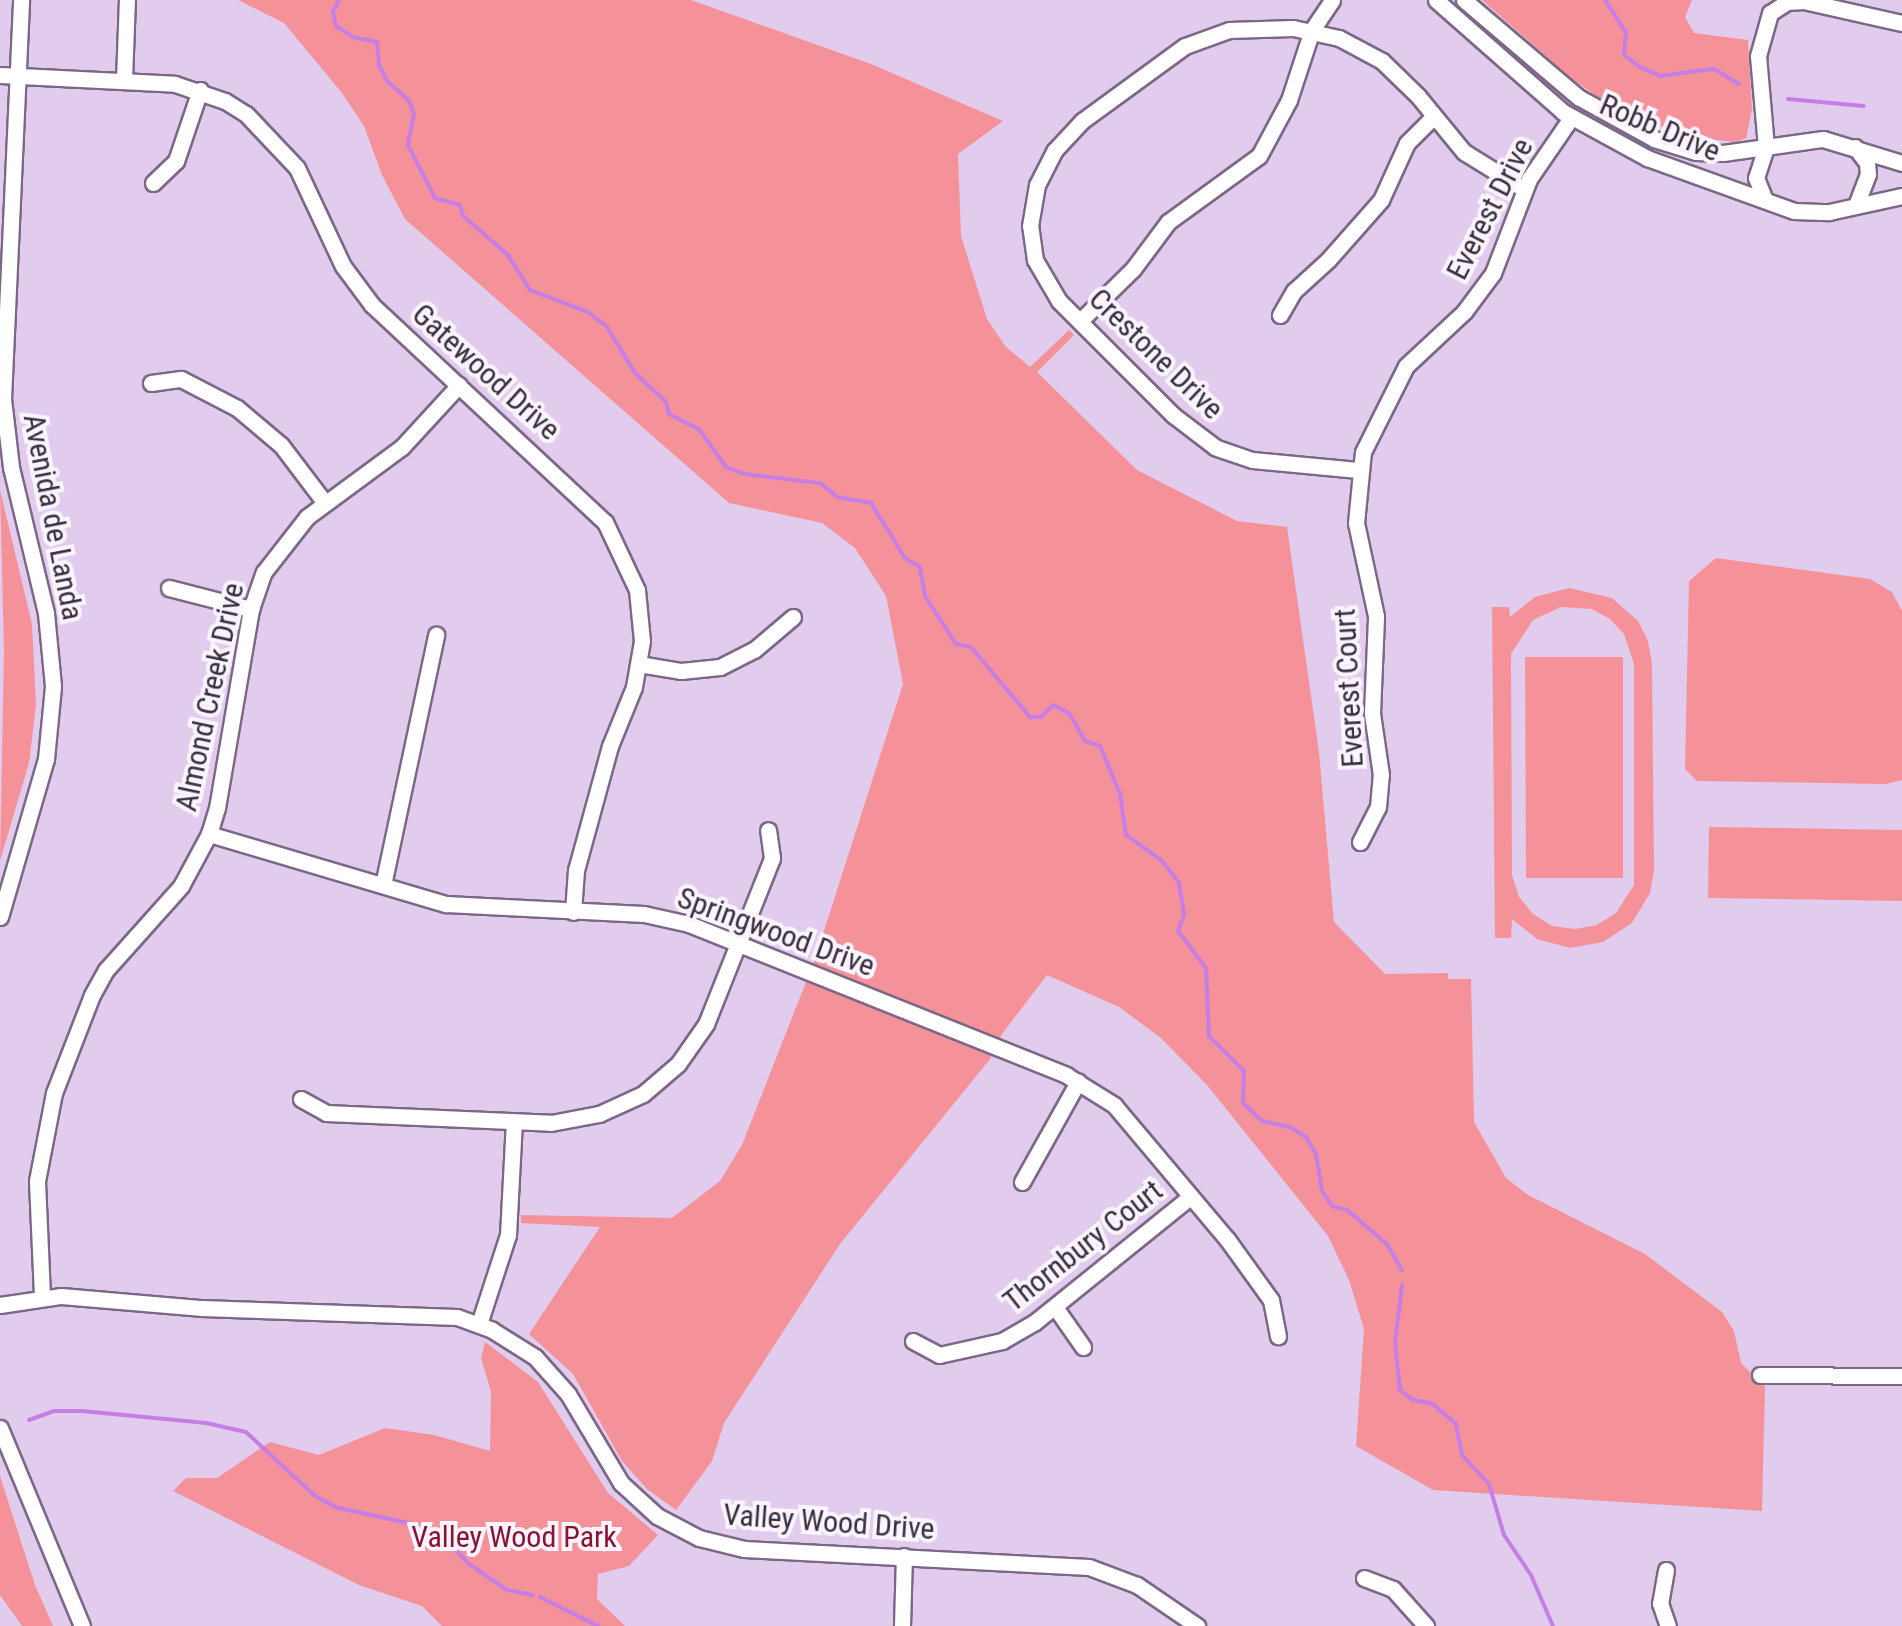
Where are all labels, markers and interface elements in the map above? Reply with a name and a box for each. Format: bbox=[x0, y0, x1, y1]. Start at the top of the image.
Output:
street label: Robb Drive bbox=[1594, 87, 1726, 169]
street label: Everest Drive bbox=[1439, 132, 1541, 286]
street label: Crestone Drive bbox=[1081, 281, 1231, 427]
street label: Gatewood Drive bbox=[405, 296, 567, 448]
street label: Avenida de Landa bbox=[15, 411, 91, 623]
street label: Almond Creek Drive bbox=[168, 580, 252, 814]
street label: Everest Court bbox=[1327, 608, 1371, 768]
street label: Springwood Drive bbox=[673, 880, 879, 984]
street label: Thornbury Court bbox=[996, 1173, 1170, 1319]
street label: Valley Wood Drive bbox=[722, 1497, 936, 1547]
park label: Valley Wood Park bbox=[411, 1519, 617, 1555]

